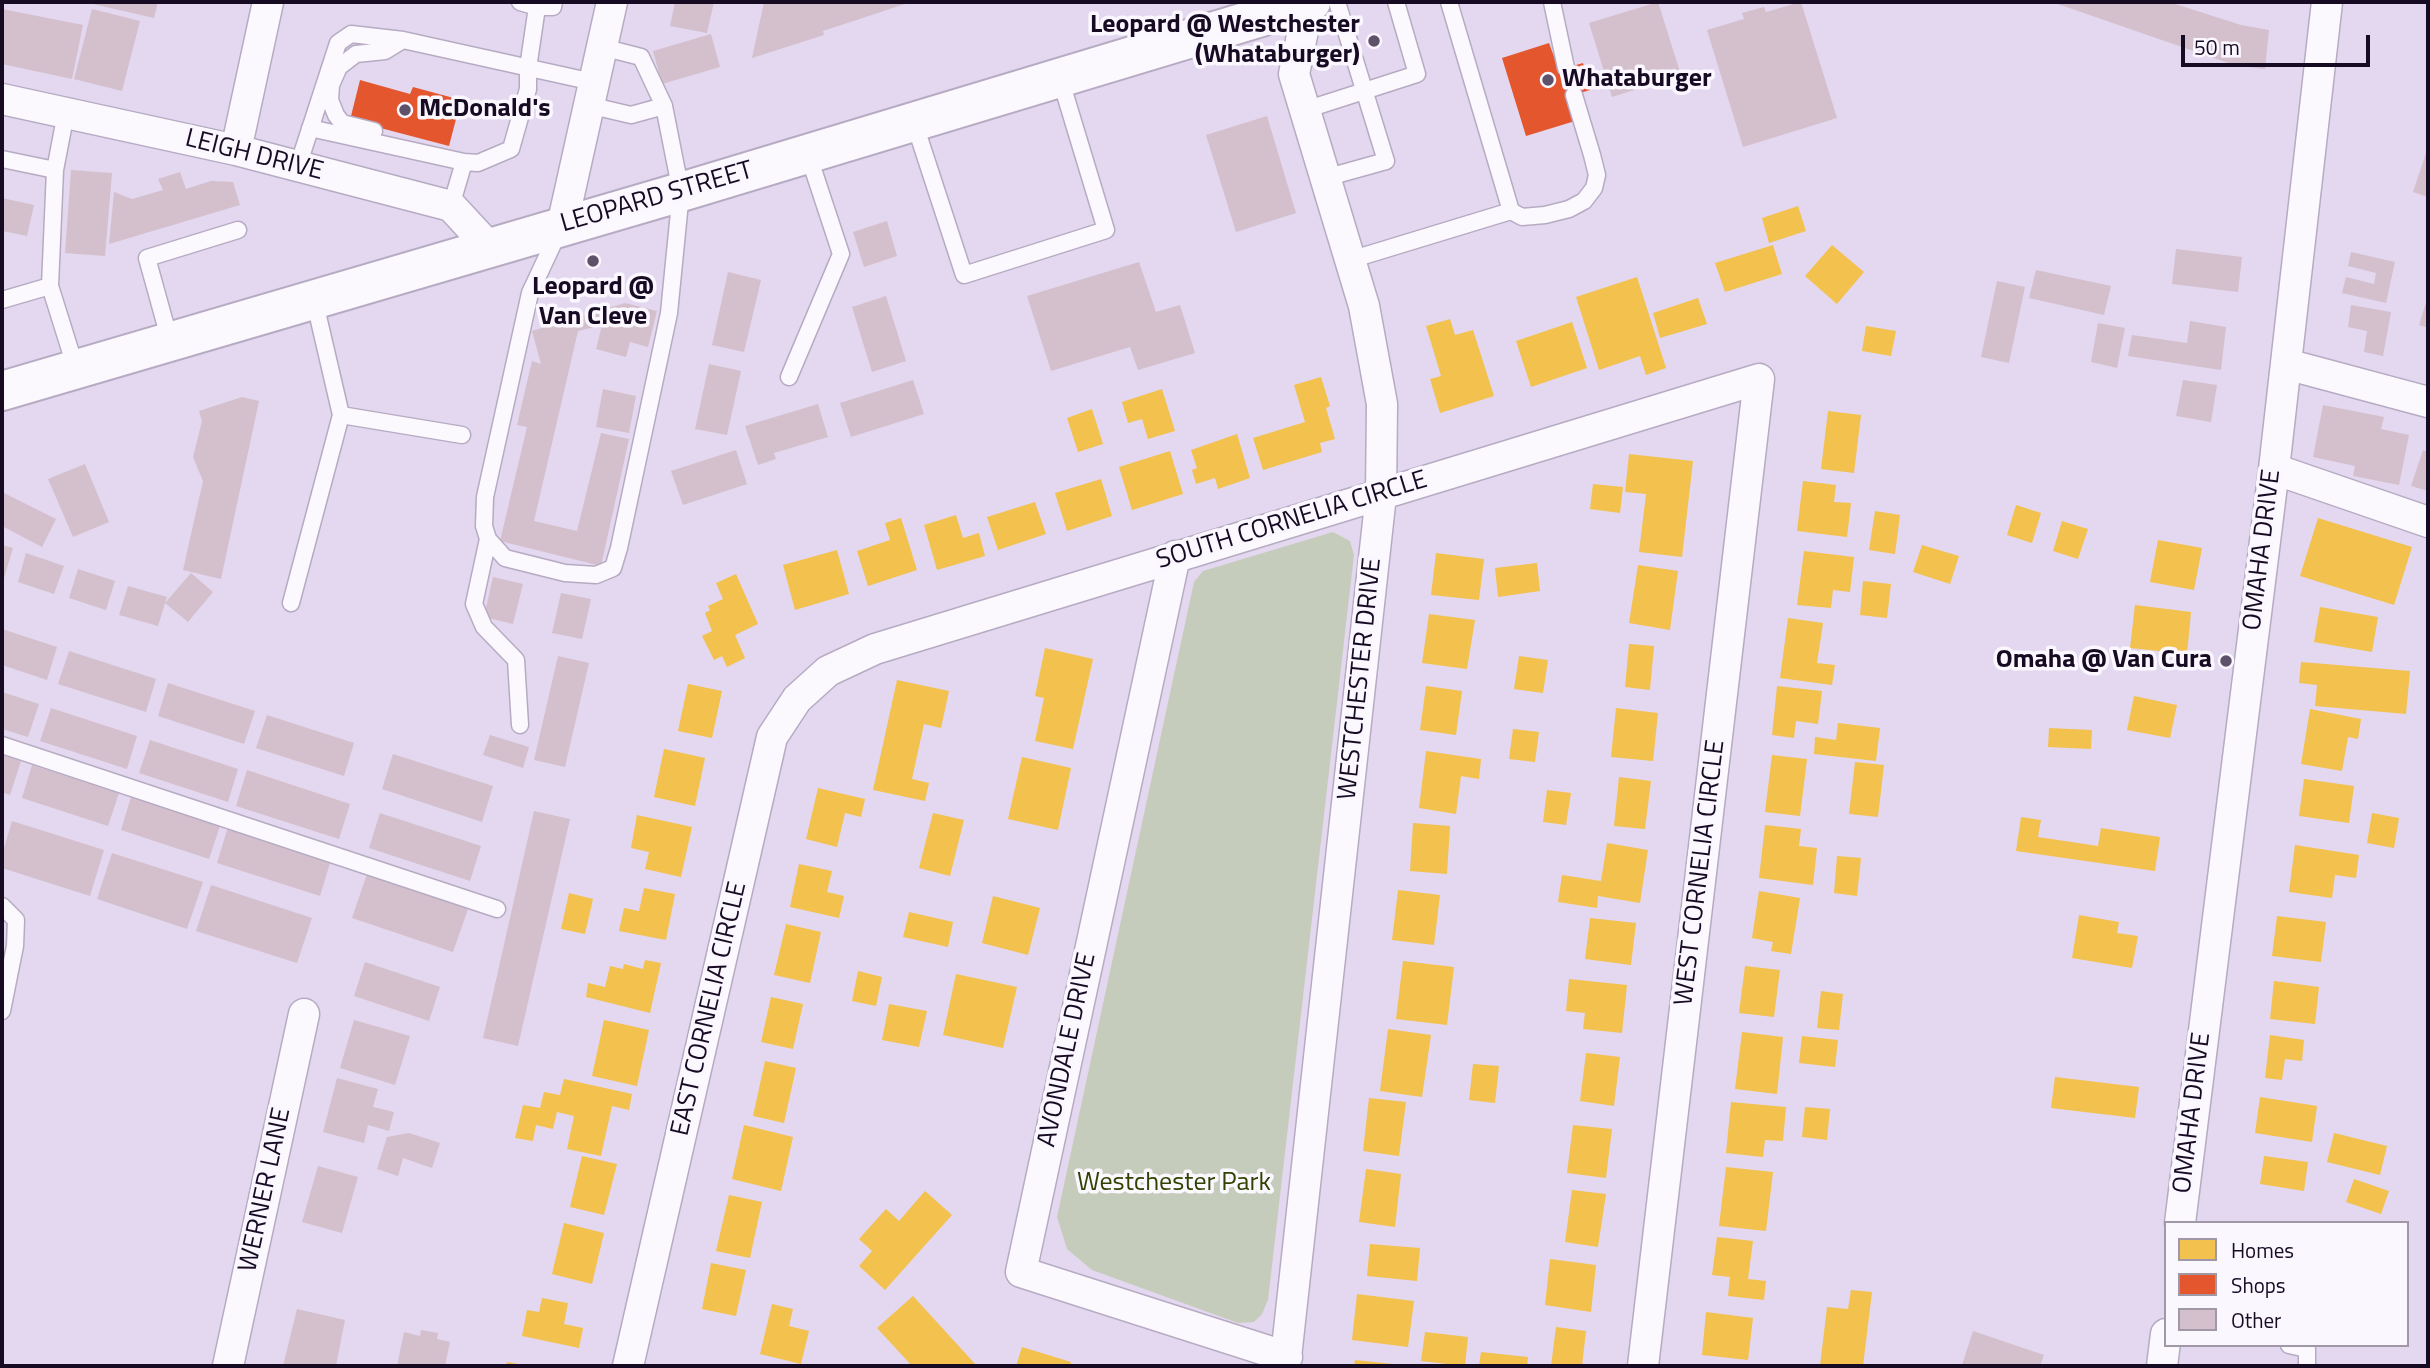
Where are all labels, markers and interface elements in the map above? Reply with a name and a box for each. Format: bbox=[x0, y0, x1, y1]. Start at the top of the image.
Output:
place label: Leopard @ Westchester (Whataburger) bbox=[1090, 10, 1360, 72]
scale bar bbox=[2185, 21, 2374, 65]
text: 50 m bbox=[2194, 31, 2240, 63]
marker: Leopard @ Westchester (Whataburger) bbox=[1366, 33, 1382, 49]
place label: Whataburger bbox=[1562, 64, 1712, 96]
marker: Whataburger bbox=[1540, 72, 1556, 88]
place label: McDonald's bbox=[419, 94, 551, 126]
marker: McDonald's bbox=[397, 102, 413, 118]
street label: LEIGH DRIVE bbox=[182, 124, 326, 188]
street label: LEOPARD STREET bbox=[557, 156, 757, 240]
marker: Leopard @ Van Cleve bbox=[585, 253, 601, 269]
place label: Leopard @ Van Cleve bbox=[532, 272, 654, 334]
street label: SOUTH CORNELIA CIRCLE bbox=[1153, 465, 1431, 577]
street label: OMAHA DRIVE bbox=[2238, 468, 2288, 632]
street label: WESTCHESTER DRIVE bbox=[1333, 556, 1389, 802]
place label: Omaha @ Van Cura bbox=[1996, 645, 2212, 677]
marker: Omaha @ Van Cura bbox=[2218, 653, 2234, 669]
street label: WEST CORNELIA CIRCLE bbox=[1669, 738, 1733, 1008]
street label: EAST CORNELIA CIRCLE bbox=[666, 879, 754, 1139]
street label: AVONDALE DRIVE bbox=[1032, 950, 1104, 1150]
street label: OMAHA DRIVE bbox=[2168, 1031, 2218, 1195]
street label: WERNER LANE bbox=[233, 1105, 299, 1275]
park label: Westchester Park bbox=[1077, 1168, 1271, 1200]
legend bbox=[2164, 1221, 2409, 1347]
text: Homes bbox=[2231, 1234, 2294, 1266]
text: Shops bbox=[2231, 1269, 2286, 1301]
text: Other bbox=[2231, 1304, 2281, 1336]

